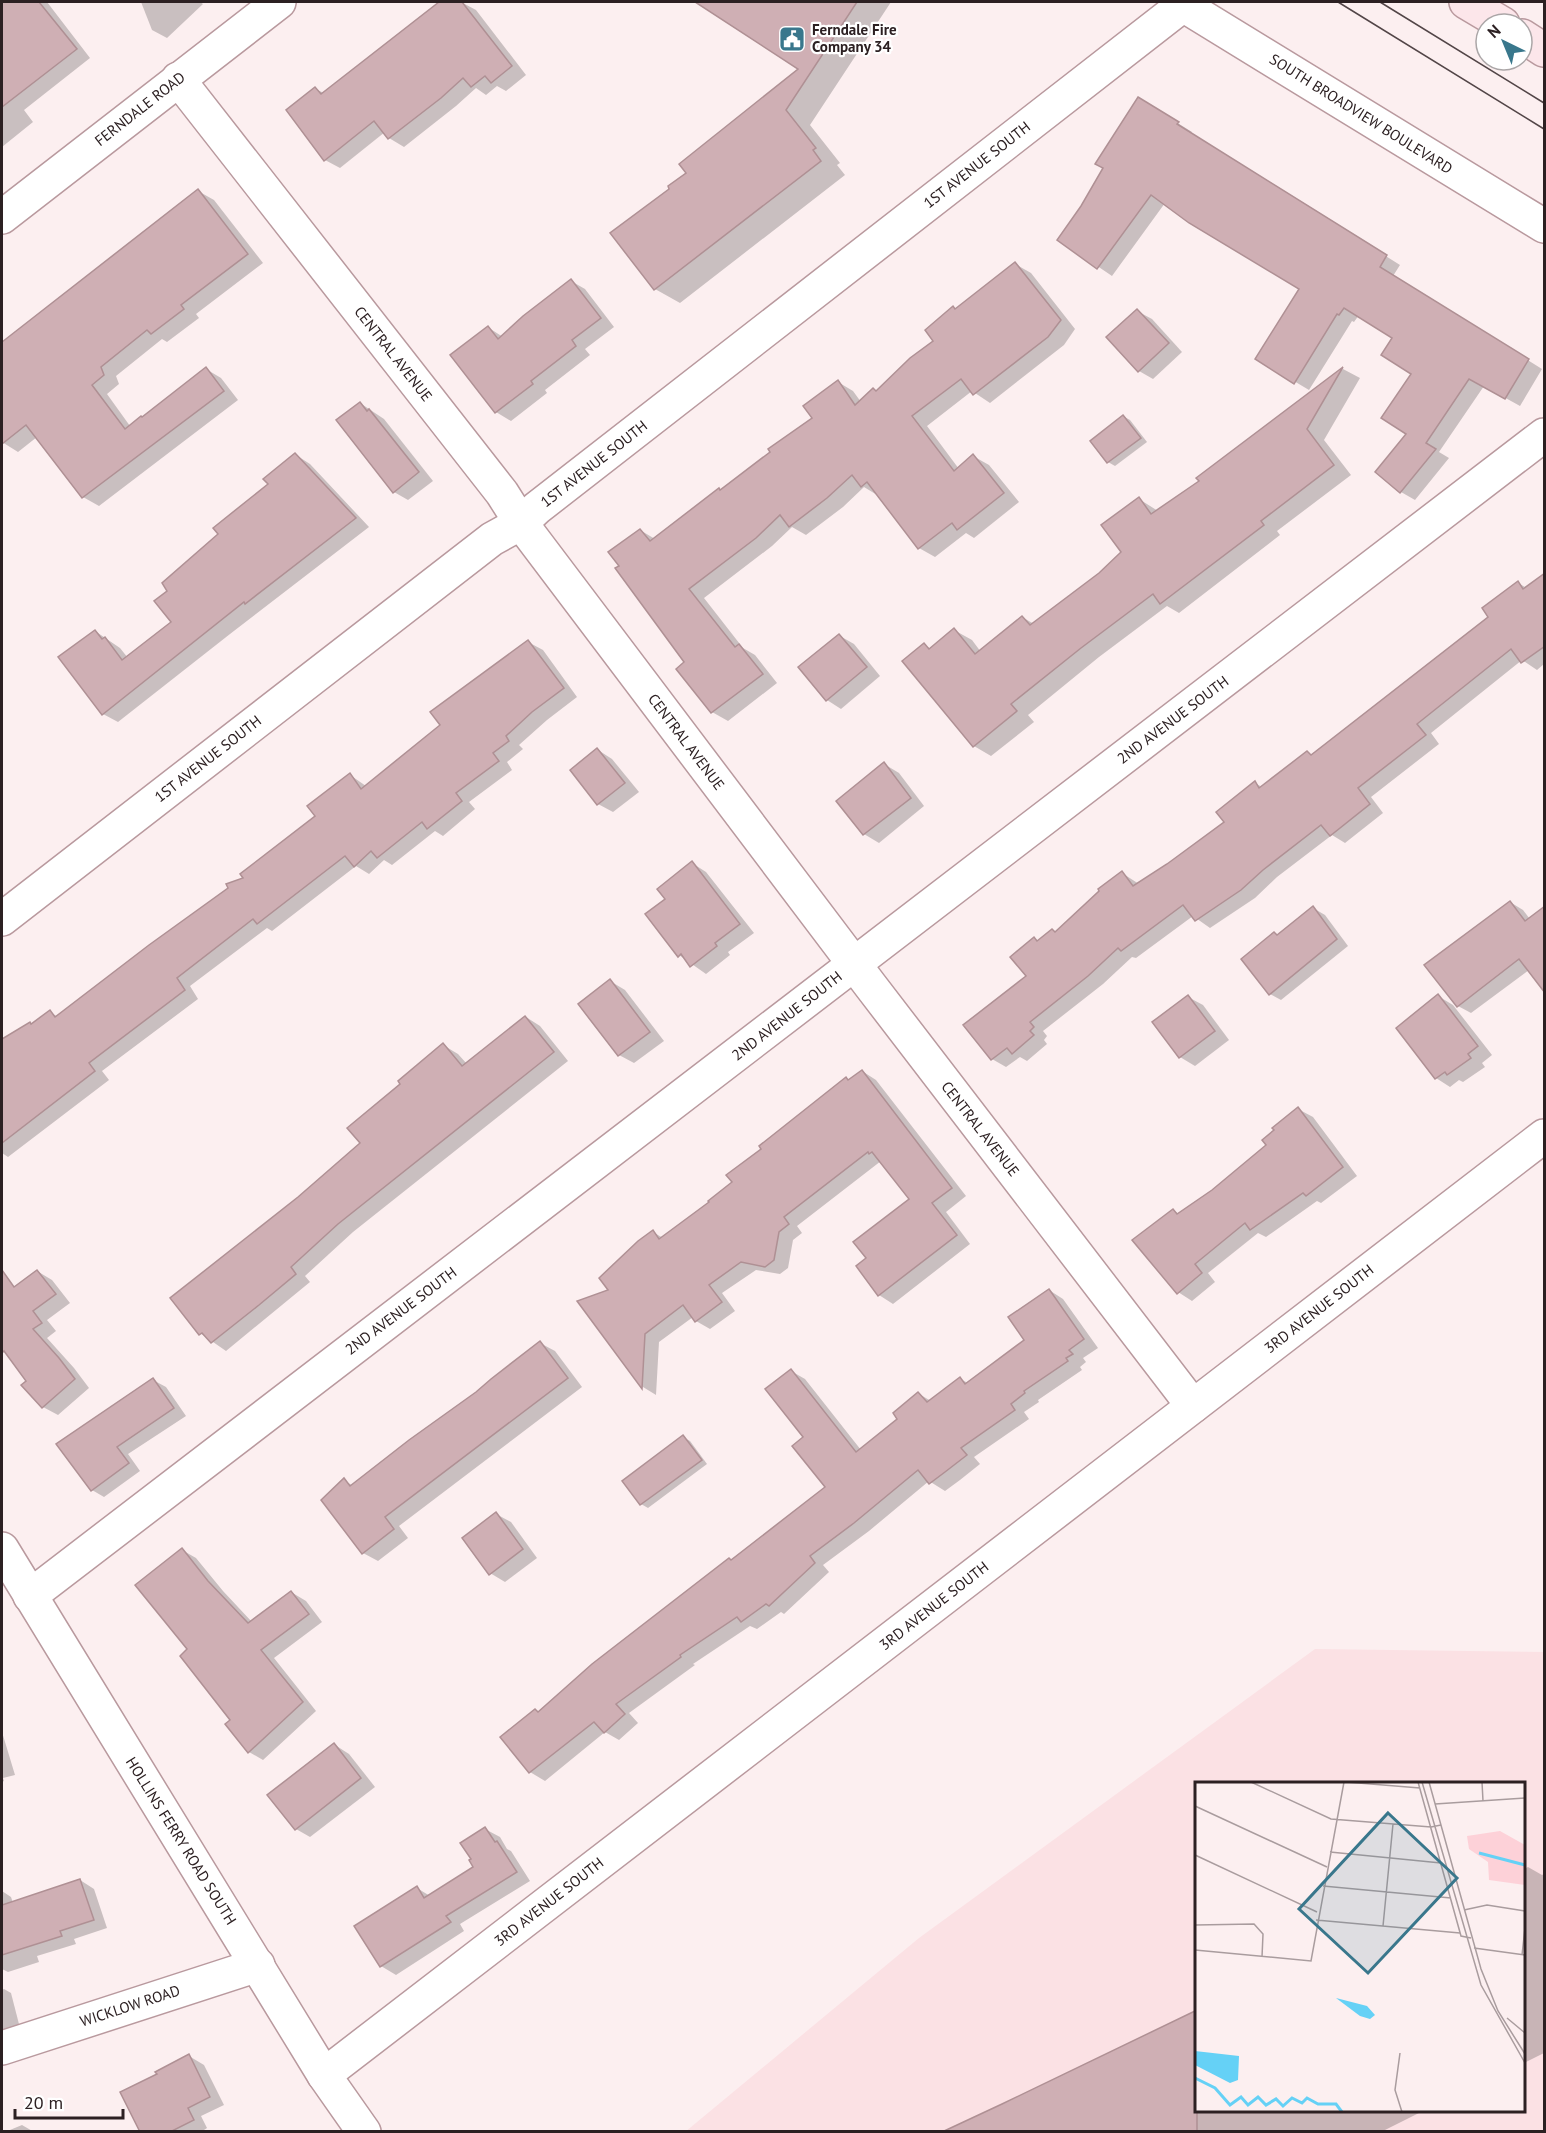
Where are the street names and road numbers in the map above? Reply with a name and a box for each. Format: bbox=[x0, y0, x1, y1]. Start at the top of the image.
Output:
street label: SOUTH BROADVIEW BOULEVARD bbox=[1266, 49, 1456, 178]
street label: FERNDALE ROAD bbox=[91, 67, 189, 150]
street label: 1ST AVENUE SOUTH bbox=[919, 117, 1034, 212]
street label: CENTRAL AVENUE bbox=[350, 302, 436, 405]
street label: 1ST AVENUE SOUTH bbox=[536, 416, 651, 511]
street label: 2ND AVENUE SOUTH bbox=[1113, 672, 1232, 768]
street label: CENTRAL AVENUE bbox=[644, 690, 729, 794]
street label: 1ST AVENUE SOUTH bbox=[150, 711, 265, 806]
street label: 2ND AVENUE SOUTH bbox=[728, 967, 846, 1065]
street label: CENTRAL AVENUE bbox=[937, 1077, 1023, 1180]
street label: 3RD AVENUE SOUTH bbox=[1260, 1260, 1377, 1357]
street label: 2ND AVENUE SOUTH bbox=[341, 1263, 460, 1359]
street label: 3RD AVENUE SOUTH bbox=[875, 1557, 992, 1654]
street label: HOLLINS FERRY ROAD SOUTH bbox=[122, 1753, 241, 1928]
street label: 3RD AVENUE SOUTH bbox=[490, 1853, 607, 1950]
street label: WICKLOW ROAD bbox=[77, 1980, 182, 2031]

